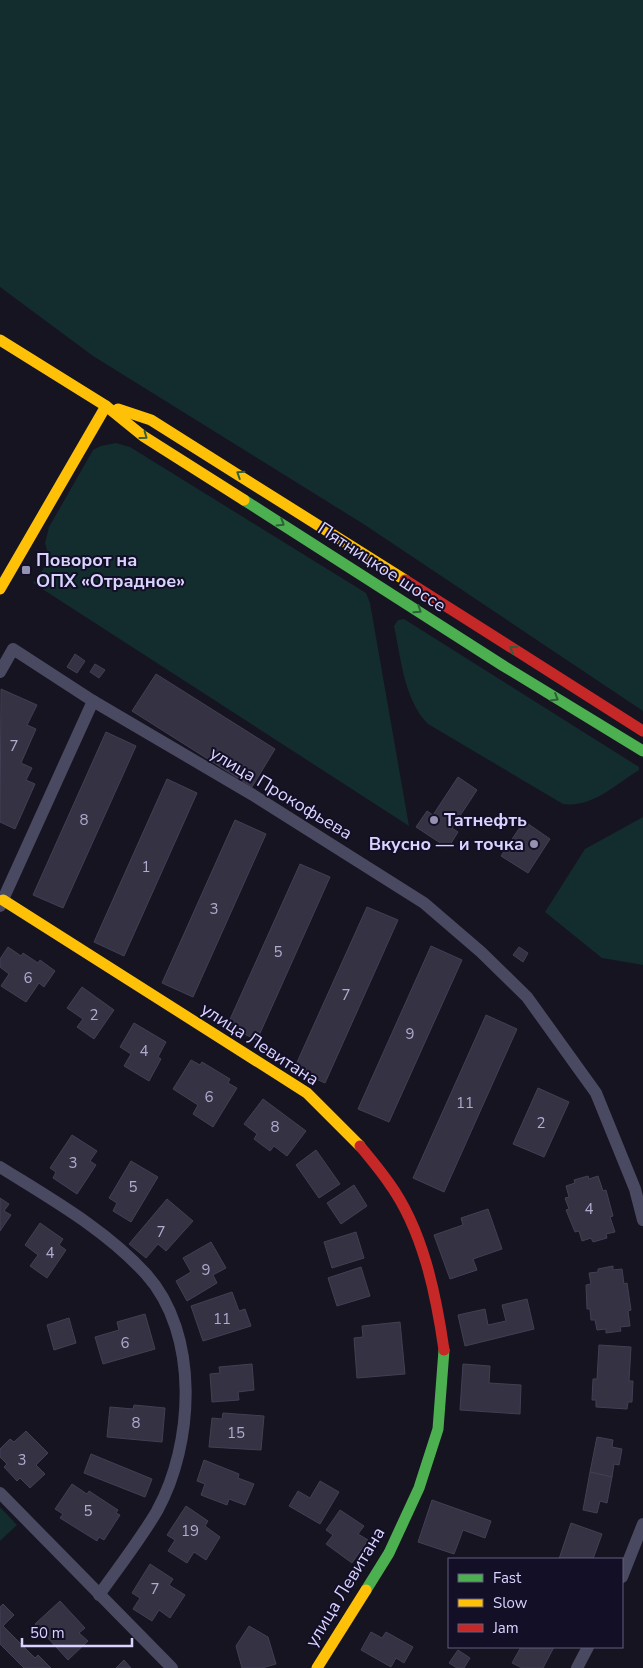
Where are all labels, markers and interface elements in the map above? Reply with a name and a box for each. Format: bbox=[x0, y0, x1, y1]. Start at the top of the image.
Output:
one-way arrow bbox=[138, 430, 148, 439]
one-way arrow bbox=[236, 471, 245, 481]
street label: Пятницкое шоссе bbox=[313, 516, 451, 618]
one-way arrow bbox=[275, 517, 285, 526]
place label: Поворот на ОПХ «Отрадное» bbox=[36, 548, 185, 593]
marker: Поворот на ОПХ «Отрадное» bbox=[20, 564, 32, 576]
one-way arrow bbox=[413, 604, 422, 614]
one-way arrow bbox=[510, 645, 519, 655]
one-way arrow bbox=[550, 691, 559, 701]
house number: 7 bbox=[9, 736, 19, 756]
street label: улица Прокофьева bbox=[205, 741, 357, 845]
place label: Татнефть bbox=[444, 808, 527, 832]
house number: 8 bbox=[79, 810, 89, 830]
marker: Татнефть bbox=[428, 814, 440, 826]
place label: Вкусно — и точка bbox=[369, 832, 524, 856]
marker: Вкусно — и точка bbox=[528, 838, 540, 850]
house number: 1 bbox=[141, 857, 151, 877]
house number: 3 bbox=[209, 899, 219, 919]
house number: 5 bbox=[273, 942, 283, 962]
house number: 6 bbox=[23, 968, 33, 988]
house number: 7 bbox=[341, 985, 351, 1005]
street label: улица Левитана bbox=[196, 997, 324, 1091]
house number: 2 bbox=[89, 1005, 99, 1025]
house number: 9 bbox=[405, 1024, 415, 1044]
house number: 4 bbox=[139, 1041, 149, 1061]
house number: 6 bbox=[204, 1087, 214, 1107]
house number: 11 bbox=[456, 1093, 474, 1113]
house number: 2 bbox=[536, 1113, 546, 1133]
house number: 8 bbox=[270, 1117, 280, 1137]
house number: 3 bbox=[68, 1153, 78, 1173]
house number: 5 bbox=[128, 1177, 138, 1197]
house number: 4 bbox=[584, 1199, 594, 1219]
house number: 7 bbox=[156, 1222, 166, 1242]
house number: 4 bbox=[45, 1243, 55, 1263]
house number: 9 bbox=[201, 1260, 211, 1280]
house number: 11 bbox=[213, 1309, 231, 1329]
house number: 6 bbox=[120, 1333, 130, 1353]
house number: 8 bbox=[131, 1413, 141, 1433]
house number: 15 bbox=[227, 1423, 245, 1443]
house number: 3 bbox=[17, 1450, 27, 1470]
house number: 5 bbox=[83, 1501, 93, 1521]
house number: 19 bbox=[181, 1521, 199, 1541]
street label: улица Левитана bbox=[300, 1522, 390, 1652]
legend bbox=[448, 1558, 623, 1648]
text: Fast bbox=[493, 1568, 522, 1588]
house number: 7 bbox=[150, 1579, 160, 1599]
text: Slow bbox=[493, 1593, 528, 1613]
scale bar bbox=[22, 1616, 132, 1648]
text: Jam bbox=[492, 1618, 519, 1638]
text: 50 m bbox=[30, 1623, 65, 1643]

